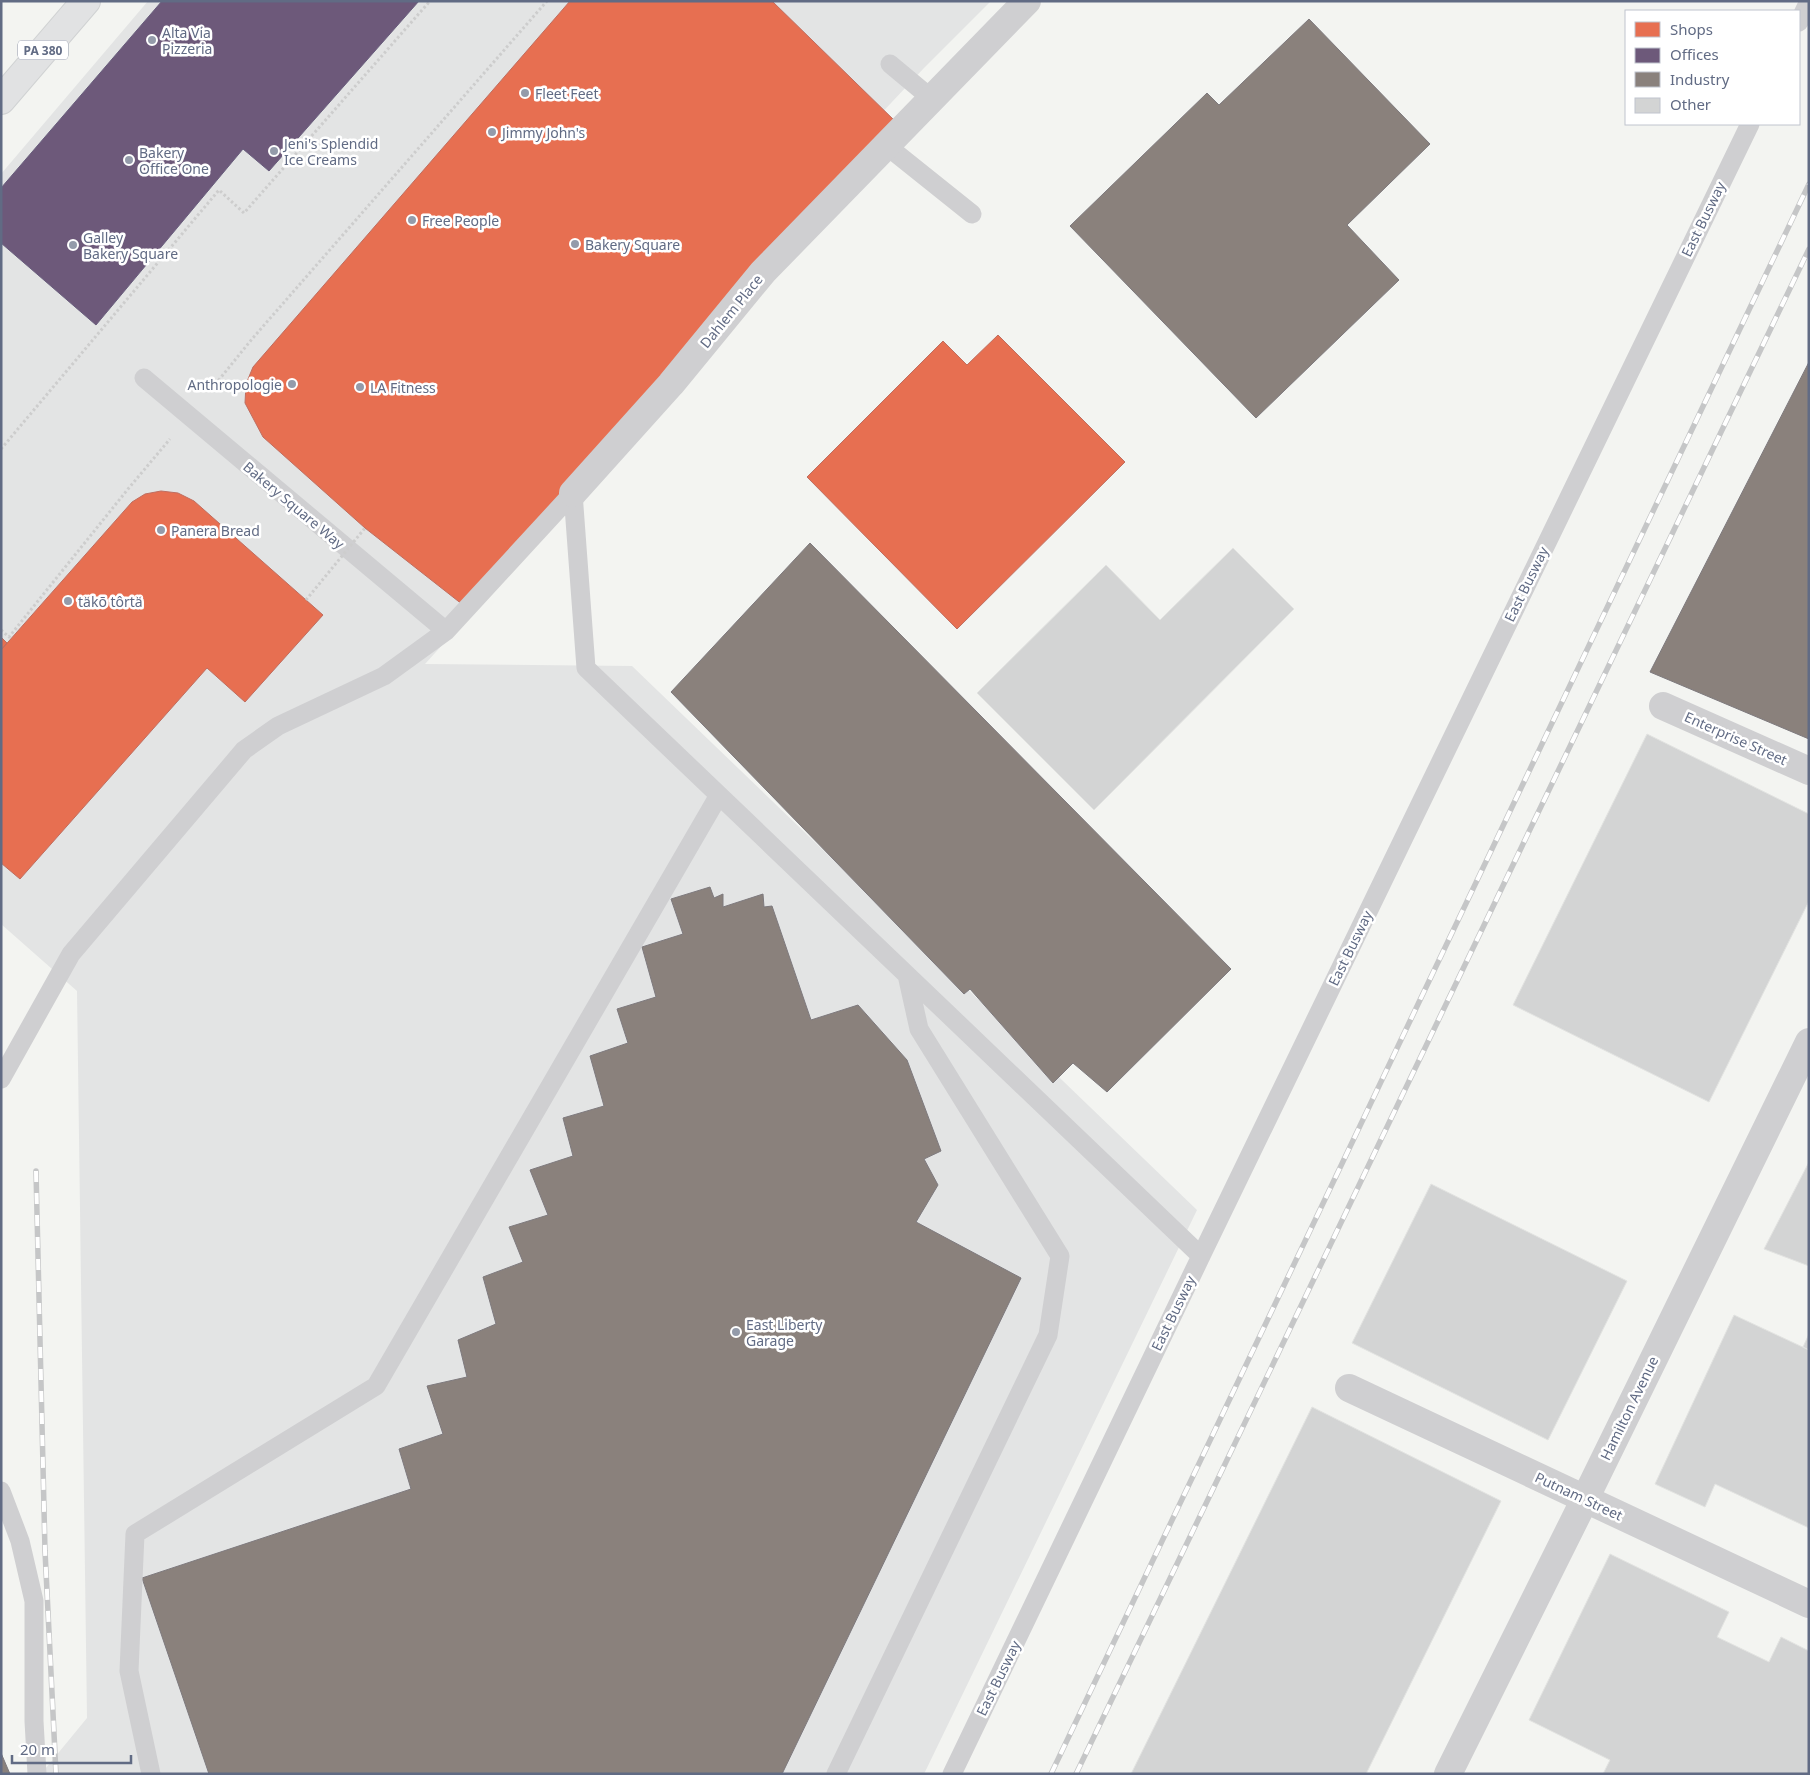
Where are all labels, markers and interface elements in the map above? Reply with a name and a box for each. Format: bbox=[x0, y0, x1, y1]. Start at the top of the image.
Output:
legend bbox=[1625, 10, 1800, 125]
text: Shops bbox=[1670, 19, 1713, 39]
place label: Alta Via Pizzeria bbox=[162, 23, 212, 58]
marker: Alta Via Pizzeria bbox=[146, 34, 158, 46]
road number: PA 380 bbox=[18, 40, 68, 60]
text: Offices bbox=[1670, 44, 1719, 64]
text: Industry bbox=[1670, 69, 1730, 89]
place label: Fleet Feet bbox=[535, 84, 598, 103]
marker: Fleet Feet bbox=[519, 87, 531, 99]
text: Other bbox=[1670, 94, 1711, 114]
place label: Jimmy John's bbox=[500, 123, 586, 142]
marker: Jimmy John's bbox=[486, 126, 498, 138]
place label: Jeni's Splendid Ice Creams bbox=[282, 134, 378, 169]
place label: Bakery Office One bbox=[139, 143, 209, 178]
marker: Jeni's Splendid Ice Creams bbox=[268, 145, 280, 157]
marker: Bakery Office One bbox=[123, 154, 135, 166]
street label: East Busway bbox=[1677, 177, 1730, 260]
place label: Free People bbox=[422, 211, 499, 230]
marker: Free People bbox=[406, 214, 418, 226]
place label: Galley Bakery Square bbox=[83, 228, 178, 263]
place label: Bakery Square bbox=[585, 235, 680, 254]
marker: Bakery Square bbox=[569, 238, 581, 250]
marker: Galley Bakery Square bbox=[67, 239, 79, 251]
street label: Dahlem Place bbox=[695, 270, 767, 352]
place label: Anthropologie bbox=[187, 375, 282, 394]
marker: Anthropologie bbox=[286, 378, 298, 390]
place label: LA Fitness bbox=[370, 378, 436, 397]
marker: LA Fitness bbox=[354, 381, 366, 393]
street label: Bakery Square Way bbox=[239, 457, 349, 553]
place label: Panera Bread bbox=[171, 521, 260, 540]
marker: Panera Bread bbox=[155, 524, 167, 536]
street label: East Busway bbox=[1500, 542, 1553, 625]
place label: täkō tôrtä bbox=[78, 592, 143, 611]
marker: täkō tôrtä bbox=[62, 595, 74, 607]
street label: Enterprise Street bbox=[1682, 707, 1790, 769]
street label: East Busway bbox=[1324, 906, 1377, 989]
street label: East Busway bbox=[1147, 1271, 1200, 1354]
place label: East Liberty Garage bbox=[746, 1315, 823, 1350]
marker: East Liberty Garage bbox=[730, 1326, 742, 1338]
street label: Hamilton Avenue bbox=[1596, 1353, 1662, 1463]
street label: Putnam Street bbox=[1532, 1467, 1626, 1525]
street label: East Busway bbox=[972, 1636, 1025, 1719]
scale bar bbox=[12, 1732, 131, 1764]
text: 20 m bbox=[20, 1739, 55, 1759]

